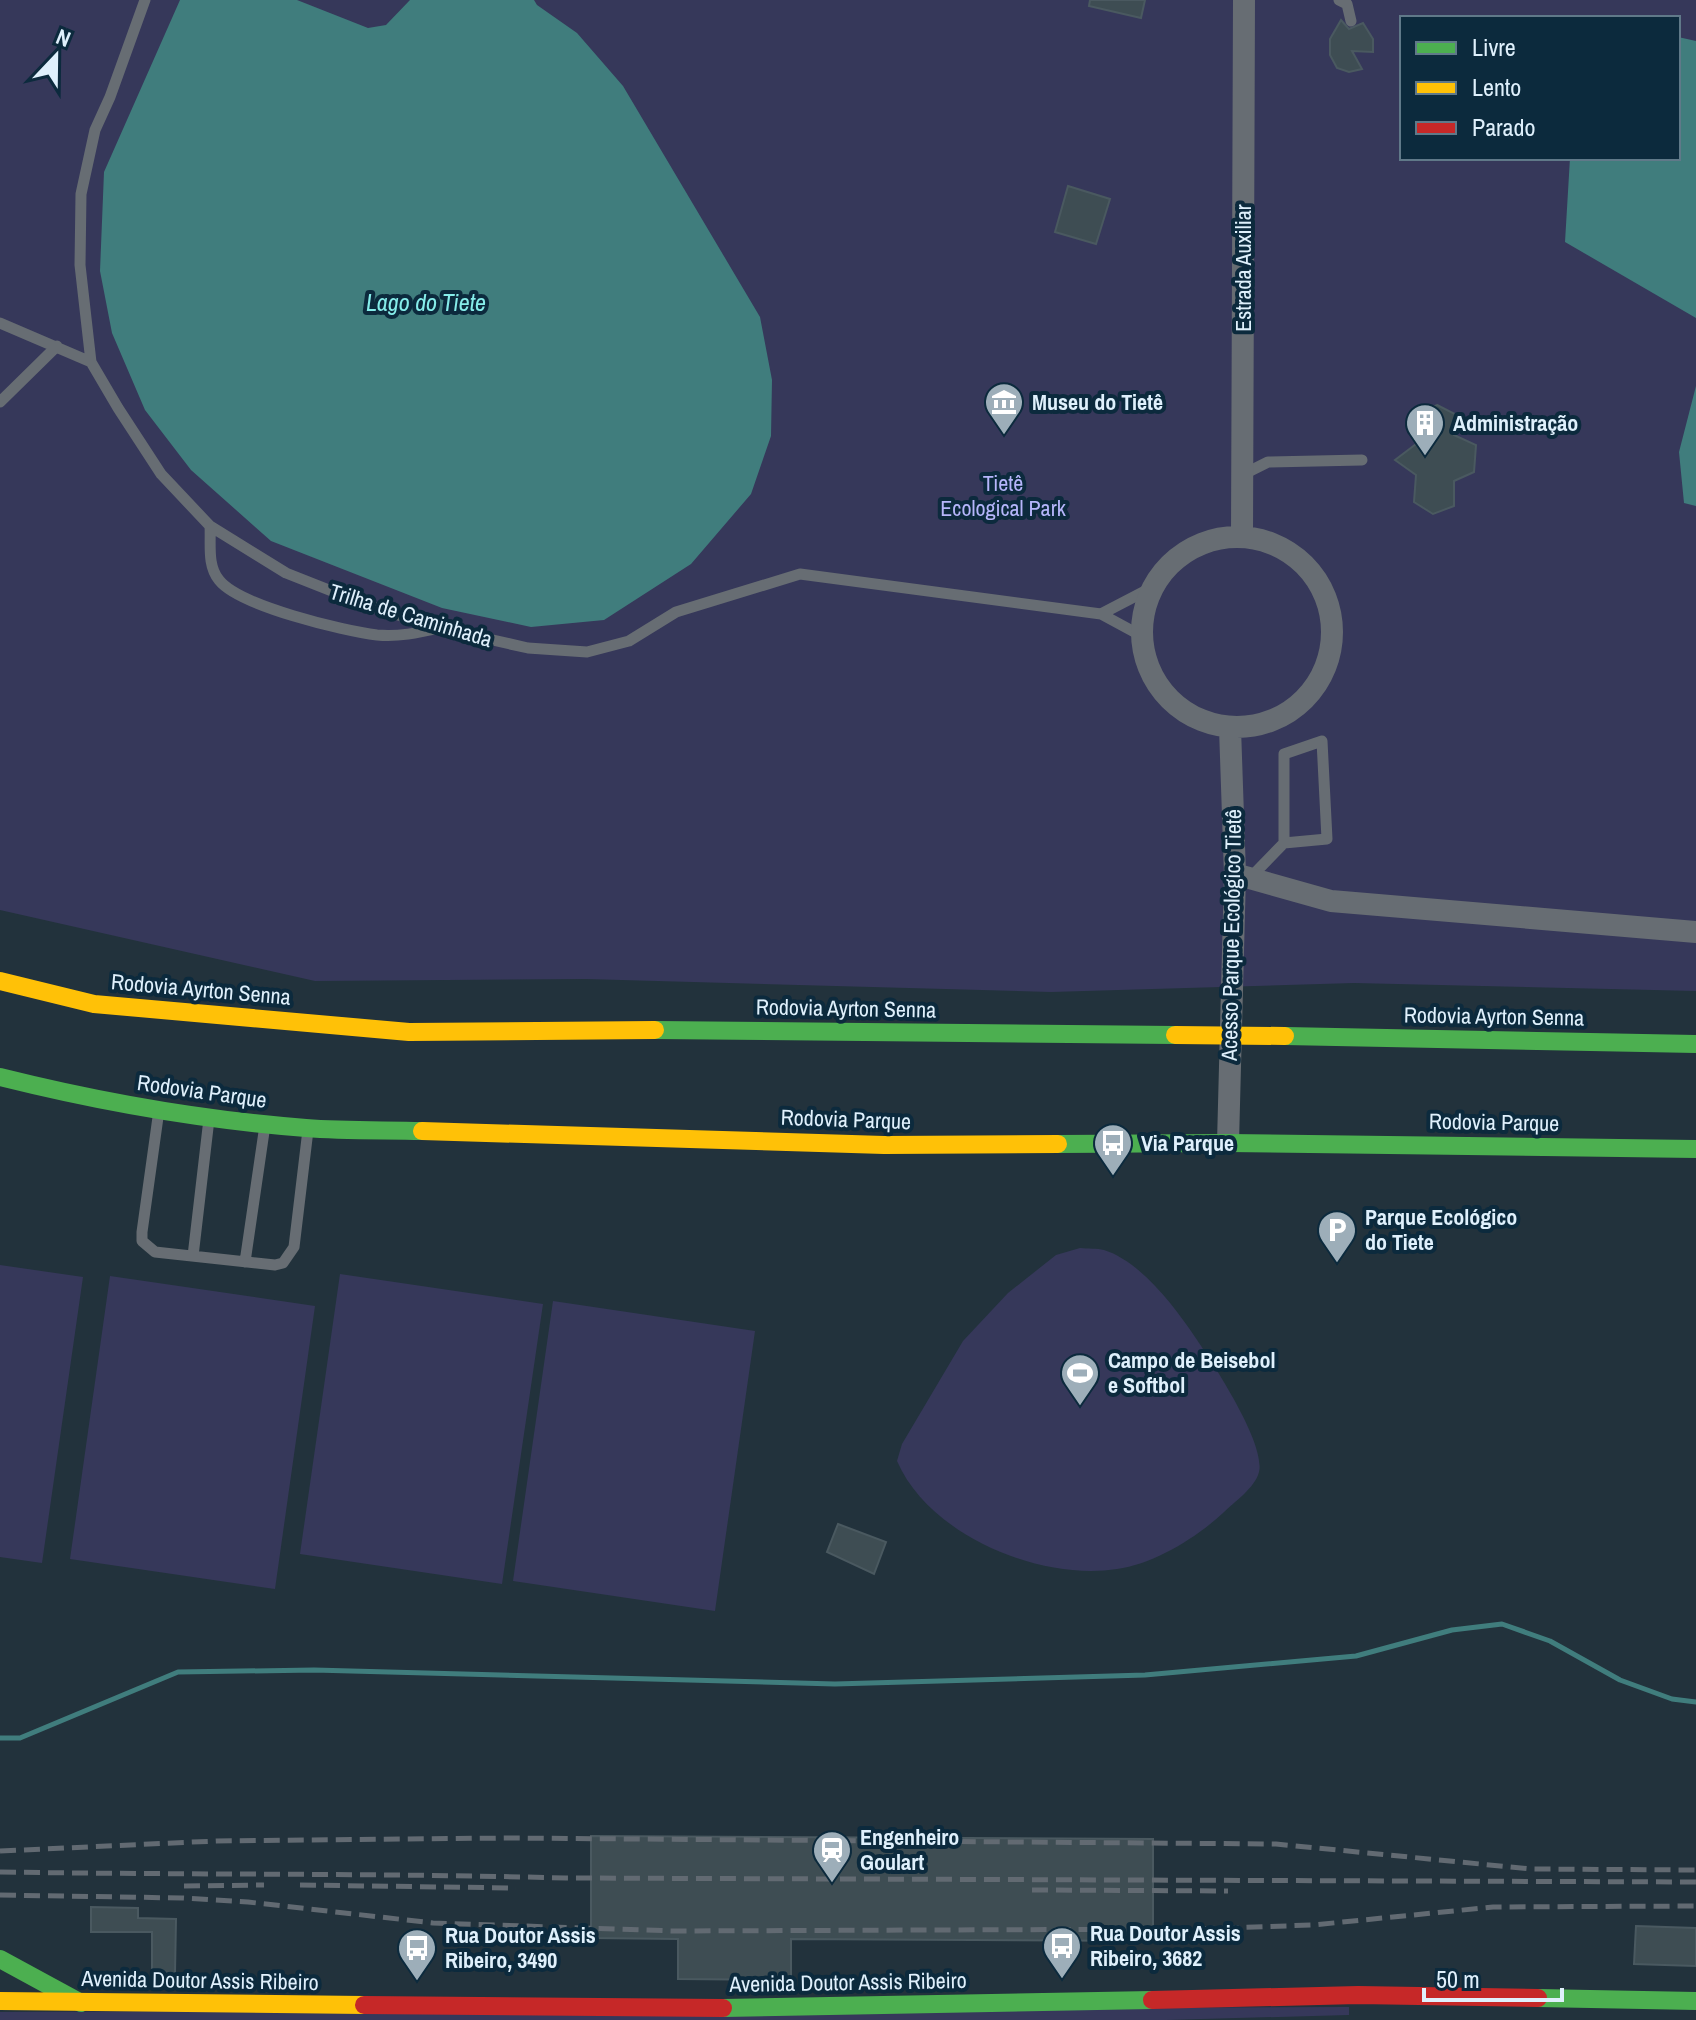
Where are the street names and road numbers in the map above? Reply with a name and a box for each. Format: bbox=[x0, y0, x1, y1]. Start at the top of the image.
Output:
street label: Estrada Auxiliar bbox=[1228, 204, 1258, 332]
street label: Trilha de Caminhada bbox=[326, 576, 496, 654]
street label: Acesso Parque Ecológico Tietê bbox=[1214, 809, 1248, 1062]
street label: Rodovia Ayrton Senna bbox=[110, 966, 292, 1012]
street label: Rodovia Ayrton Senna bbox=[756, 991, 936, 1025]
street label: Rodovia Ayrton Senna bbox=[1404, 999, 1584, 1033]
street label: Rodovia Parque bbox=[135, 1067, 269, 1115]
street label: Rodovia Parque bbox=[780, 1102, 912, 1136]
street label: Rodovia Parque bbox=[1429, 1106, 1559, 1138]
street label: Avenida Doutor Assis Ribeiro bbox=[80, 1963, 319, 1997]
street label: Avenida Doutor Assis Ribeiro bbox=[728, 1965, 967, 1999]

